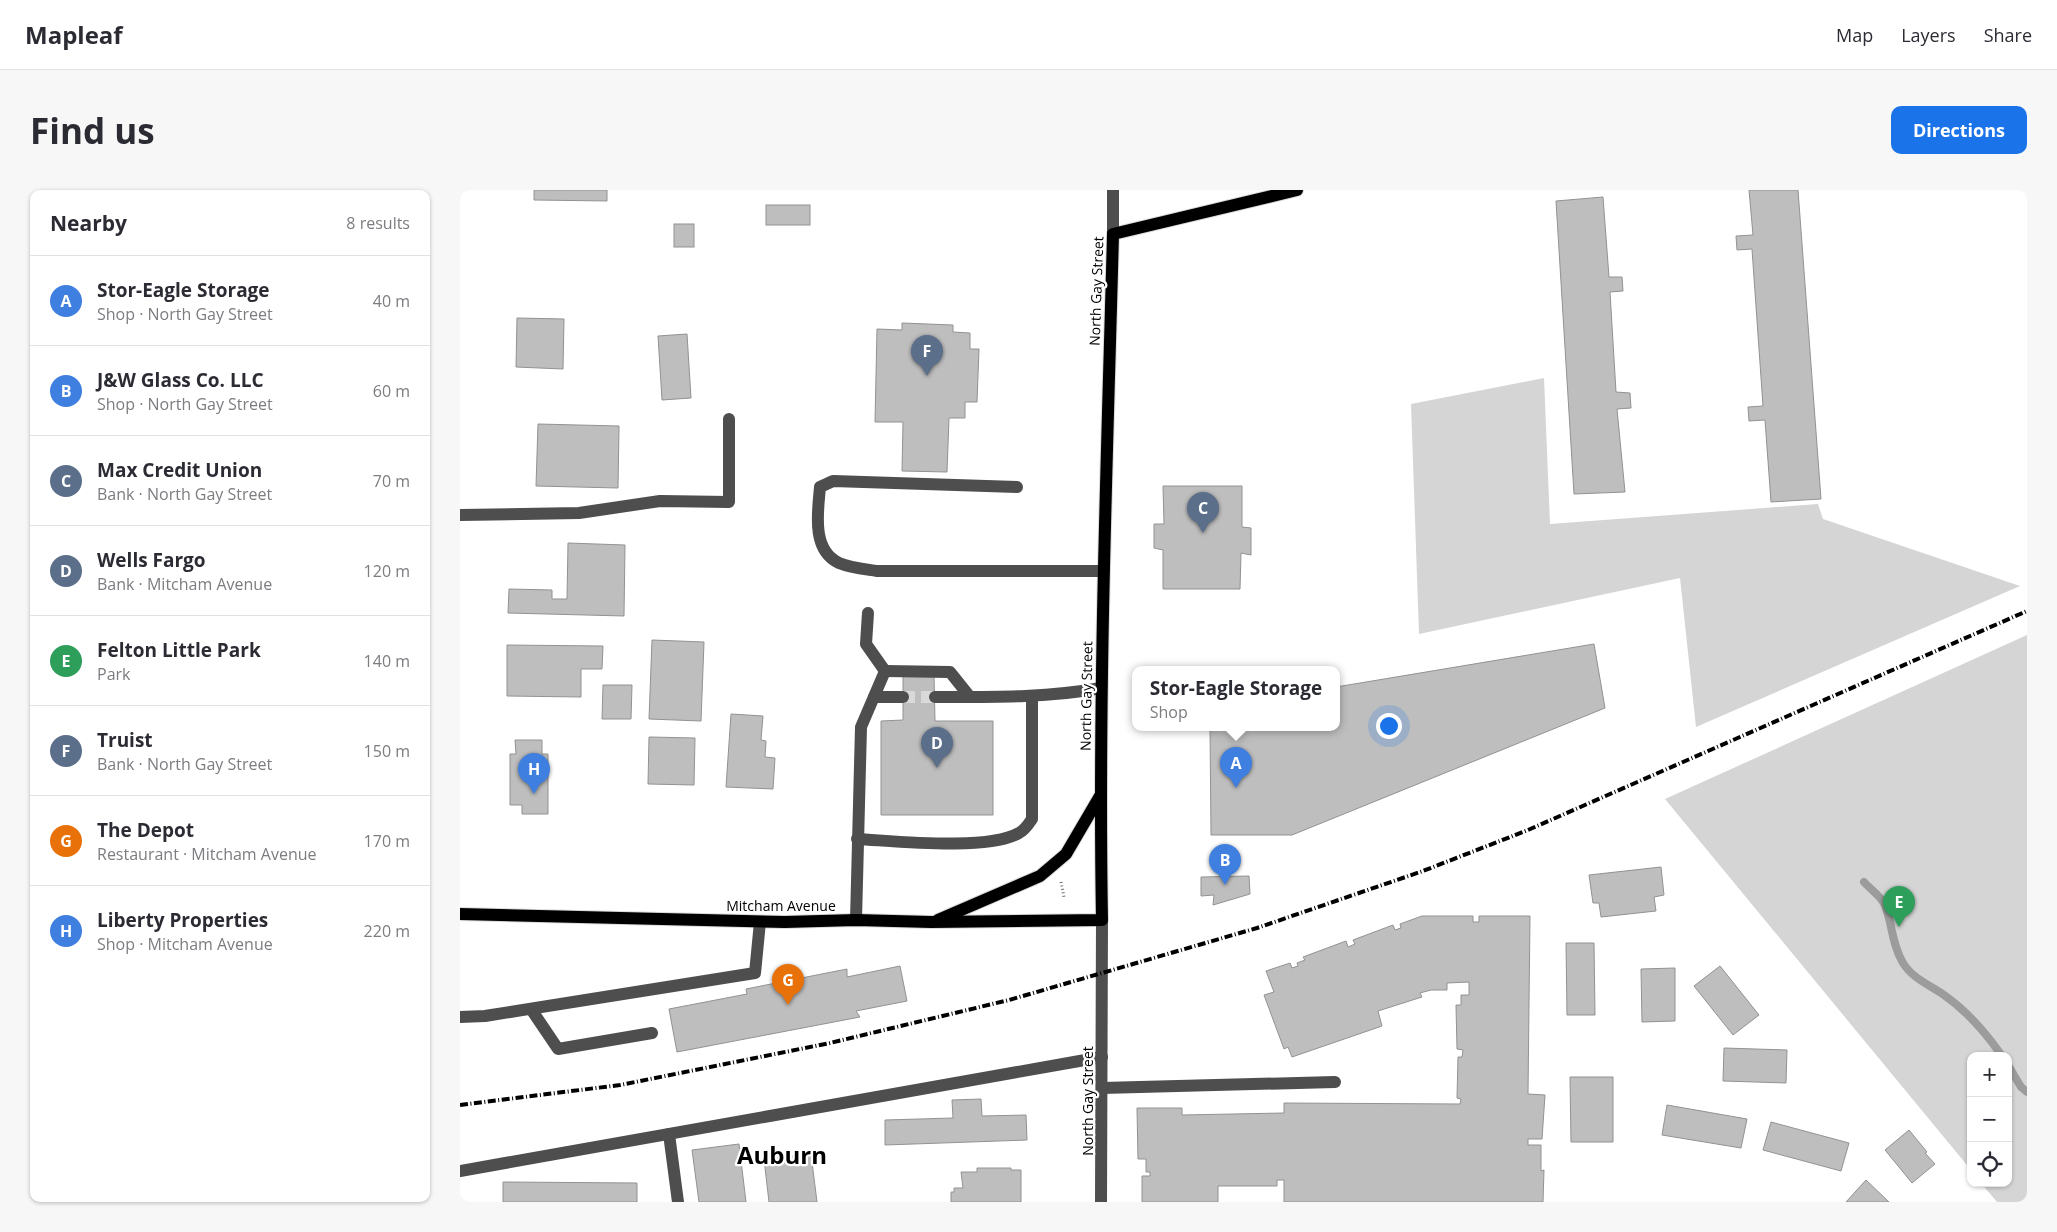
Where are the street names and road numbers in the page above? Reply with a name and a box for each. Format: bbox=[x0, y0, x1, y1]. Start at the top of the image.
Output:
street label: North Gay Street bbox=[1085, 236, 1107, 346]
street label: North Gay Street bbox=[1076, 641, 1096, 751]
street label: Mitcham Avenue bbox=[726, 896, 836, 915]
street label: North Gay Street bbox=[1078, 1046, 1097, 1156]

